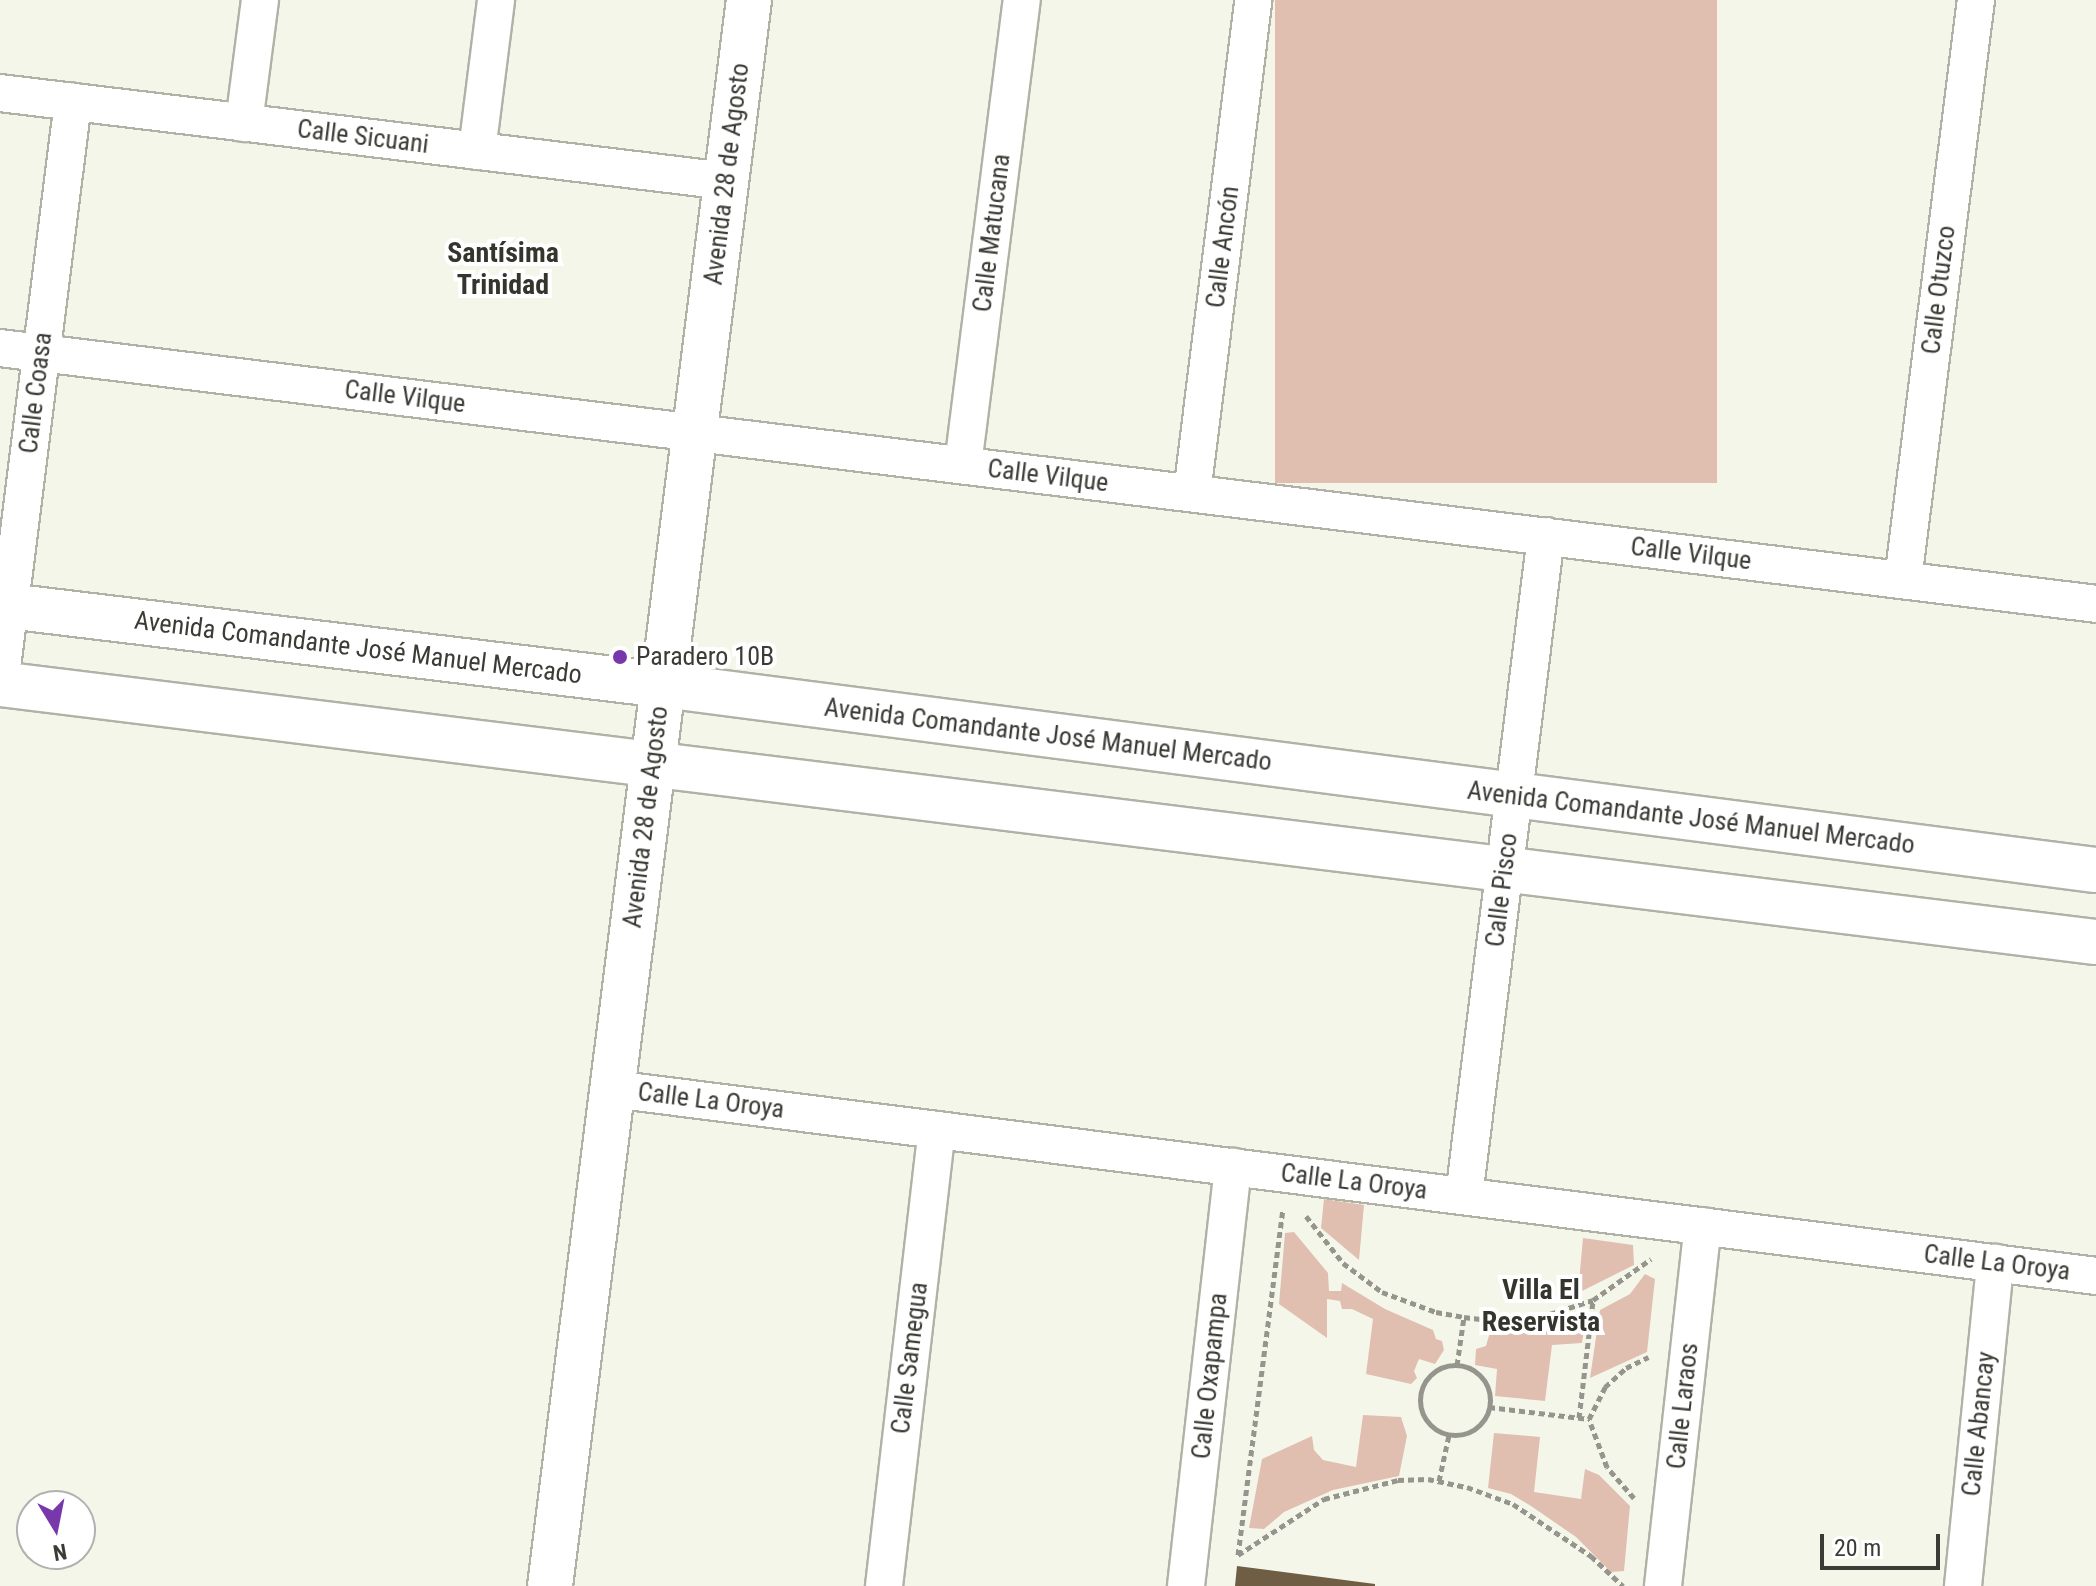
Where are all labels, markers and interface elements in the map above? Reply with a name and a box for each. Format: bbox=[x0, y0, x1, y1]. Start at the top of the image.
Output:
street label: Avenida 28 de Agosto bbox=[698, 61, 756, 287]
street label: Calle Sicuani bbox=[295, 113, 431, 161]
street label: Calle Matucana bbox=[967, 152, 1017, 314]
street label: Calle Ancón bbox=[1200, 184, 1246, 310]
street label: Calle Otuzco bbox=[1916, 224, 1962, 356]
district label: Santísima Trinidad bbox=[447, 236, 559, 302]
street label: Calle Coasa bbox=[13, 331, 59, 455]
street label: Calle Vilque bbox=[343, 374, 467, 420]
street label: Calle Vilque bbox=[986, 453, 1110, 499]
street label: Calle Vilque bbox=[1629, 531, 1753, 577]
street label: Avenida Comandante José Manuel Mercado bbox=[133, 605, 583, 691]
place label: Paradero 10B bbox=[636, 641, 774, 673]
marker: Paradero 10B bbox=[611, 648, 629, 666]
street label: Avenida Comandante José Manuel Mercado bbox=[823, 692, 1273, 778]
street label: Avenida 28 de Agosto bbox=[617, 704, 675, 930]
street label: Avenida Comandante José Manuel Mercado bbox=[1466, 775, 1916, 861]
street label: Calle Pisco bbox=[1480, 831, 1524, 949]
street label: Calle La Oroya bbox=[636, 1077, 786, 1125]
street label: Calle La Oroya bbox=[1279, 1158, 1429, 1206]
street label: Calle La Oroya bbox=[1922, 1239, 2072, 1287]
district label: Villa El Reservista bbox=[1482, 1273, 1600, 1339]
street label: Calle Samegua bbox=[885, 1280, 935, 1436]
street label: Calle Oxapampa bbox=[1186, 1291, 1234, 1461]
street label: Calle Laraos bbox=[1661, 1341, 1705, 1471]
street label: Calle Abancay bbox=[1956, 1350, 2002, 1498]
north arrow bbox=[16, 1490, 96, 1570]
scale bar bbox=[1824, 1518, 1944, 1568]
text: 20 m bbox=[1834, 1534, 1881, 1562]
text: N bbox=[51, 1539, 69, 1566]

